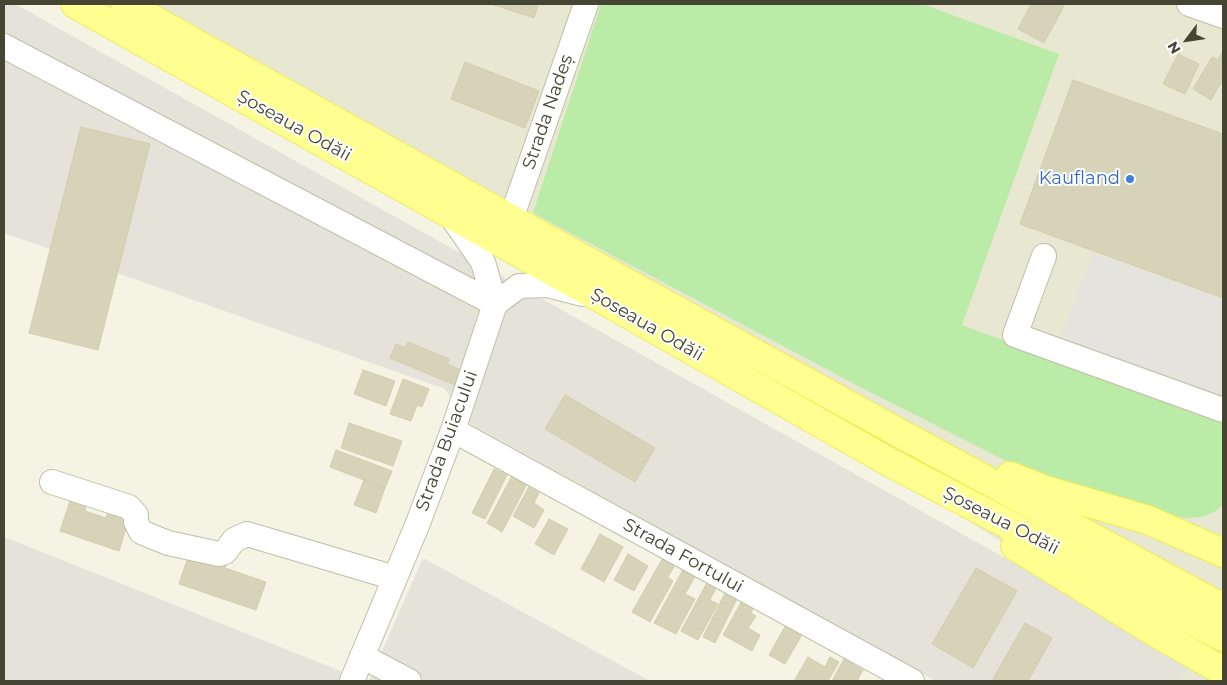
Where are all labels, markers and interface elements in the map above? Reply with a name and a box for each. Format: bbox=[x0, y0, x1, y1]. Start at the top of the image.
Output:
north arrow bbox=[1162, 15, 1212, 65]
text: N bbox=[1164, 38, 1185, 57]
street label: Strada Nadeș bbox=[518, 52, 578, 172]
street label: Șoseaua Odăii bbox=[233, 86, 355, 166]
place label: Kaufland bbox=[1039, 168, 1120, 190]
marker: Kaufland bbox=[1124, 173, 1136, 185]
street label: Șoseaua Odăii bbox=[586, 284, 708, 366]
street label: Strada Buiacului bbox=[412, 368, 482, 514]
street label: Șoseaua Odăii bbox=[939, 482, 1063, 560]
street label: Strada Fortului bbox=[619, 514, 747, 598]

